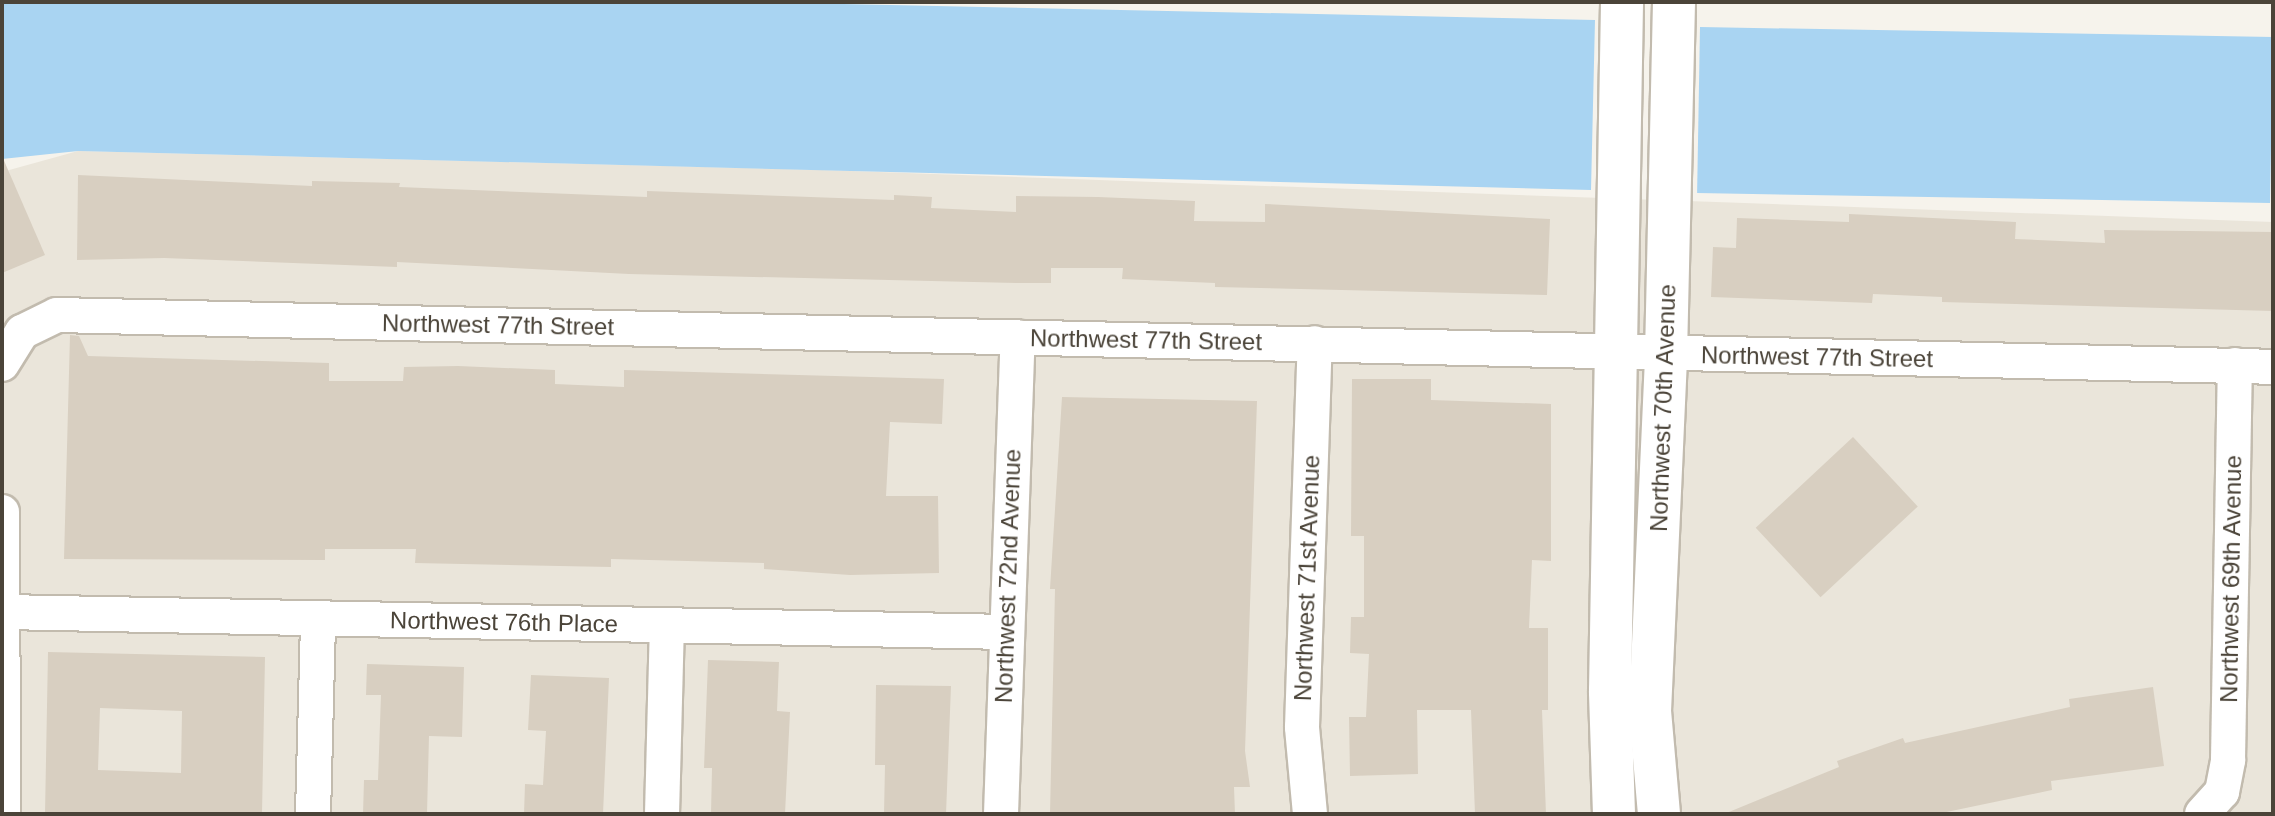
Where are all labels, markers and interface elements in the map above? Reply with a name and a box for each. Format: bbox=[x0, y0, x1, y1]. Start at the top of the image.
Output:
street label: Northwest 70th Avenue bbox=[1644, 283, 1682, 533]
street label: Northwest 77th Street bbox=[382, 309, 614, 341]
street label: Northwest 77th Street bbox=[1030, 324, 1262, 356]
street label: Northwest 77th Street bbox=[1701, 341, 1933, 373]
street label: Northwest 72nd Avenue bbox=[989, 448, 1027, 704]
street label: Northwest 71st Avenue bbox=[1288, 454, 1326, 702]
street label: Northwest 69th Avenue bbox=[2214, 454, 2248, 704]
street label: Northwest 76th Place bbox=[390, 606, 618, 638]

